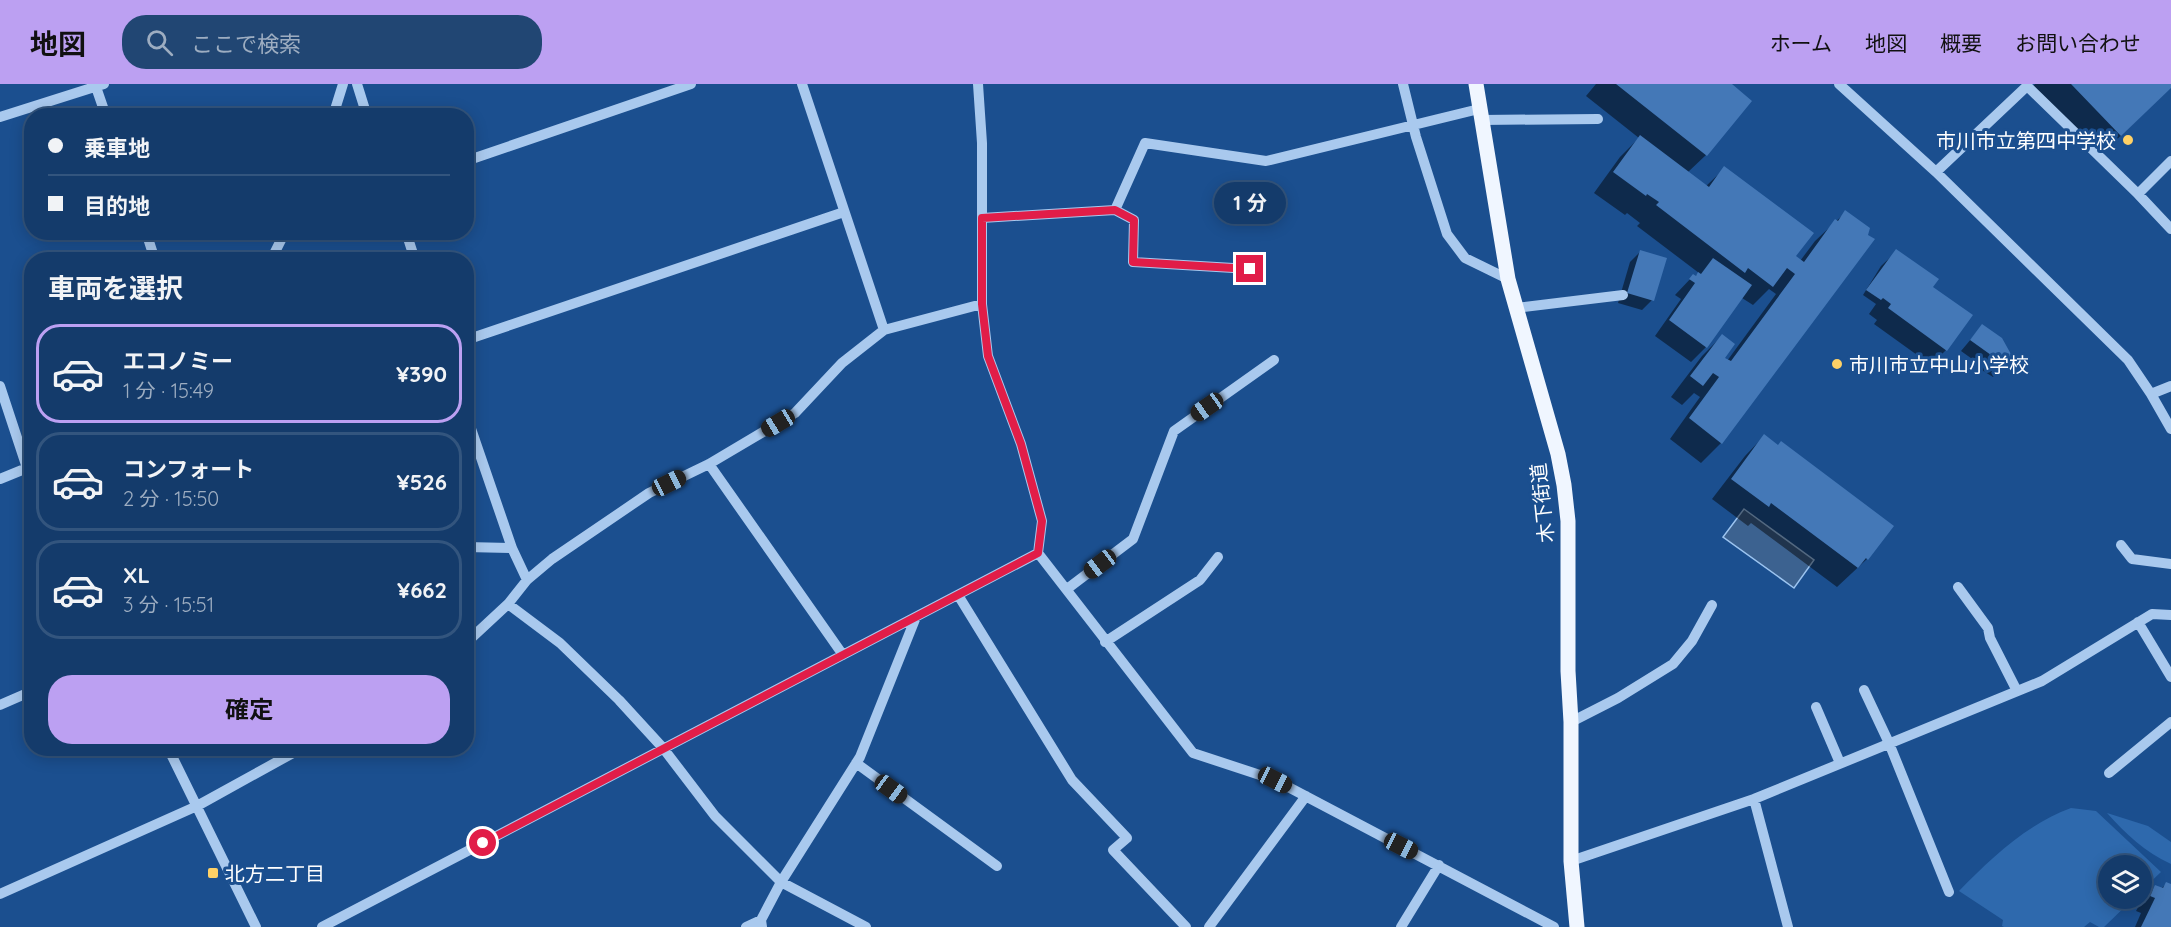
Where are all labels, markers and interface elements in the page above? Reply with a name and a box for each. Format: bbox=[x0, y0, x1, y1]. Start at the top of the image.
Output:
search box bbox=[122, 15, 542, 69]
text: 地図 bbox=[30, 26, 86, 61]
icon: search bbox=[143, 26, 176, 59]
text: ここで検索 bbox=[191, 30, 301, 58]
text: ホーム bbox=[1770, 30, 1832, 56]
text: 地図 bbox=[1865, 30, 1907, 56]
text: 概要 bbox=[1940, 30, 1982, 56]
text: お問い合わせ bbox=[2015, 30, 2141, 56]
place label: 市川市立第四中学校 bbox=[1936, 128, 2116, 153]
marker: 市川市立第四中学校 bbox=[2121, 133, 2135, 147]
text: 乗車地 bbox=[84, 134, 150, 162]
callout: 1 分 bbox=[1214, 182, 1286, 224]
text: 1 分 bbox=[1233, 190, 1267, 215]
text: 目的地 bbox=[84, 192, 150, 220]
route end bbox=[1236, 255, 1263, 282]
text: 車両を選択 bbox=[48, 271, 183, 305]
icon: car bbox=[51, 347, 105, 401]
text: エコノミー bbox=[123, 347, 233, 375]
place label: 市川市立中山小学校 bbox=[1849, 352, 2029, 377]
marker: 市川市立中山小学校 bbox=[1830, 357, 1844, 371]
text: ¥390 bbox=[396, 360, 447, 388]
text: 1 分 · 15:49 bbox=[123, 378, 214, 403]
car bbox=[1187, 389, 1227, 425]
car bbox=[758, 406, 798, 440]
icon: car bbox=[51, 455, 105, 509]
text: コンフォート bbox=[123, 455, 254, 483]
street label: 木下街道 bbox=[1525, 462, 1559, 544]
car bbox=[649, 467, 689, 499]
text: ¥526 bbox=[397, 468, 447, 496]
text: 2 分 · 15:50 bbox=[123, 486, 219, 511]
car bbox=[1080, 546, 1120, 582]
text: XL bbox=[123, 561, 150, 589]
icon: car bbox=[51, 563, 105, 617]
text: ¥662 bbox=[397, 576, 447, 604]
text: 3 分 · 15:51 bbox=[123, 592, 214, 617]
button: 確定 bbox=[48, 675, 450, 744]
car bbox=[1255, 764, 1295, 796]
car bbox=[871, 771, 911, 807]
route start bbox=[469, 829, 496, 856]
car bbox=[1381, 830, 1421, 862]
map controls bbox=[2098, 855, 2152, 909]
button: layers bbox=[2098, 855, 2152, 909]
place label: 北方二丁目 bbox=[225, 861, 325, 886]
marker: 北方二丁目 bbox=[206, 866, 220, 880]

